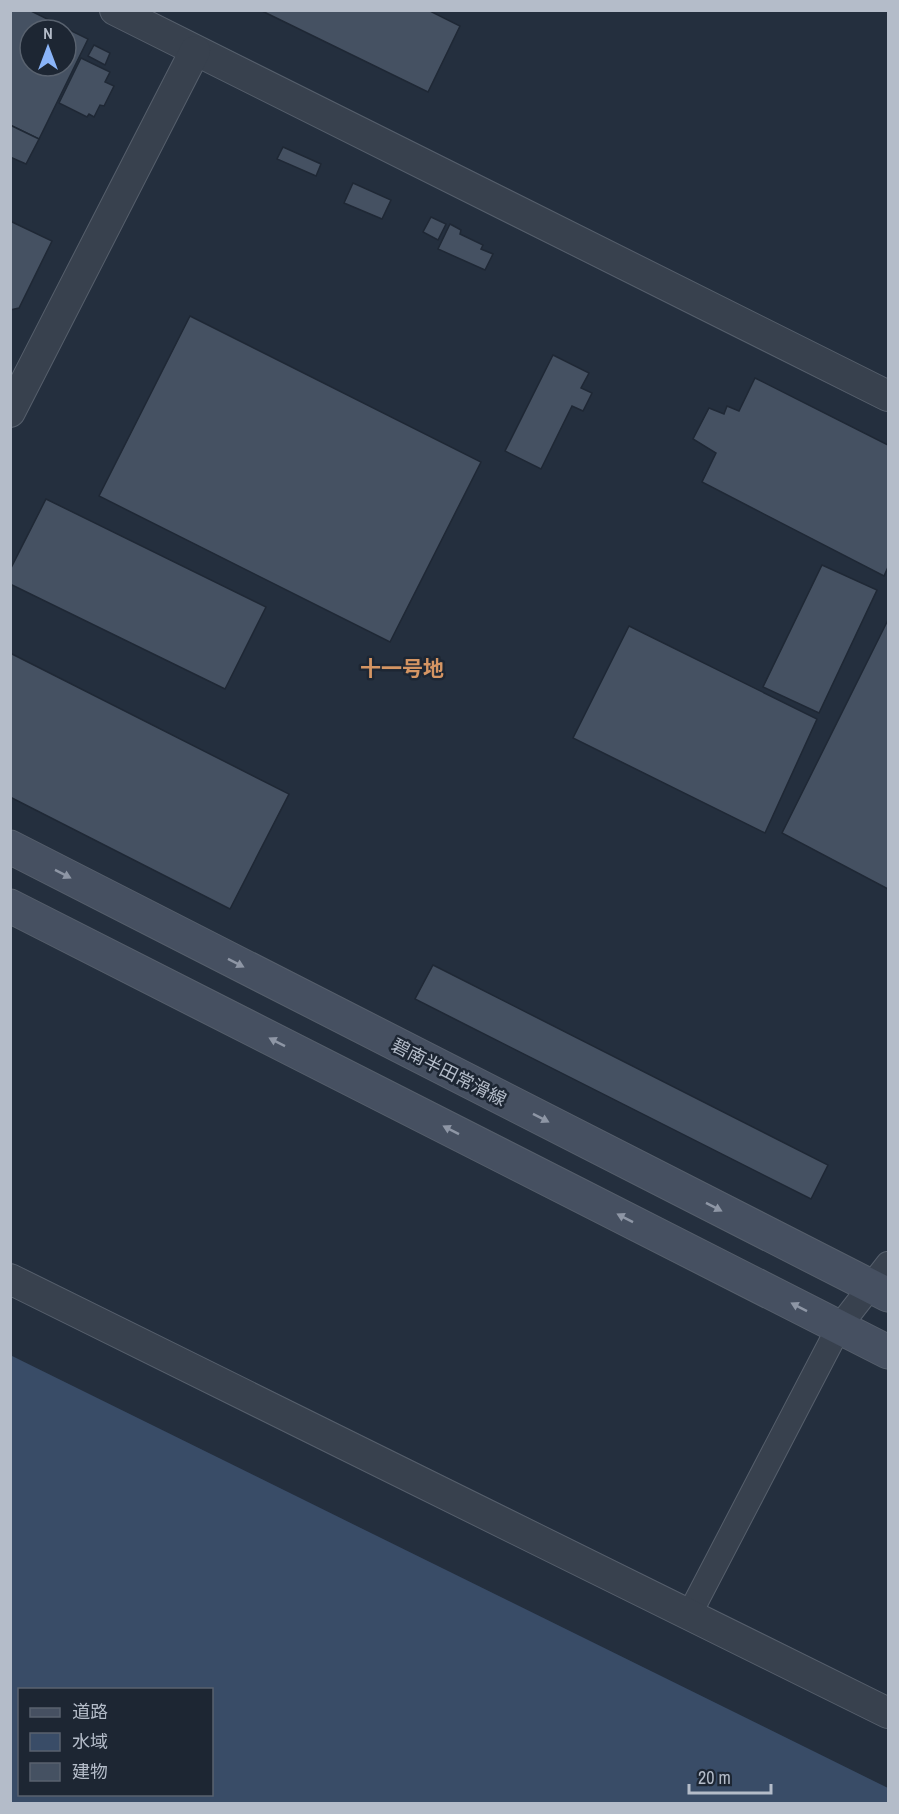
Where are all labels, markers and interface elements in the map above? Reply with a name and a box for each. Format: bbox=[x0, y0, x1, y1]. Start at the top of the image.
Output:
north arrow bbox=[18, 18, 78, 78]
text: N bbox=[43, 22, 53, 44]
district label: 十一号地 bbox=[360, 654, 444, 683]
one-way arrow bbox=[54, 869, 71, 879]
one-way arrow bbox=[228, 958, 245, 967]
street label: 碧南半田常滑線 bbox=[387, 1032, 511, 1112]
one-way arrow bbox=[269, 1037, 286, 1046]
one-way arrow bbox=[532, 1114, 549, 1123]
one-way arrow bbox=[443, 1125, 460, 1135]
one-way arrow bbox=[706, 1202, 723, 1212]
one-way arrow bbox=[616, 1214, 634, 1224]
one-way arrow bbox=[790, 1302, 807, 1312]
legend bbox=[18, 1688, 213, 1796]
text: 道路 bbox=[72, 1699, 108, 1724]
text: 水域 bbox=[72, 1729, 108, 1754]
scale bar bbox=[689, 1757, 772, 1795]
text: 建物 bbox=[72, 1759, 108, 1784]
text: 20 m bbox=[698, 1765, 731, 1790]

